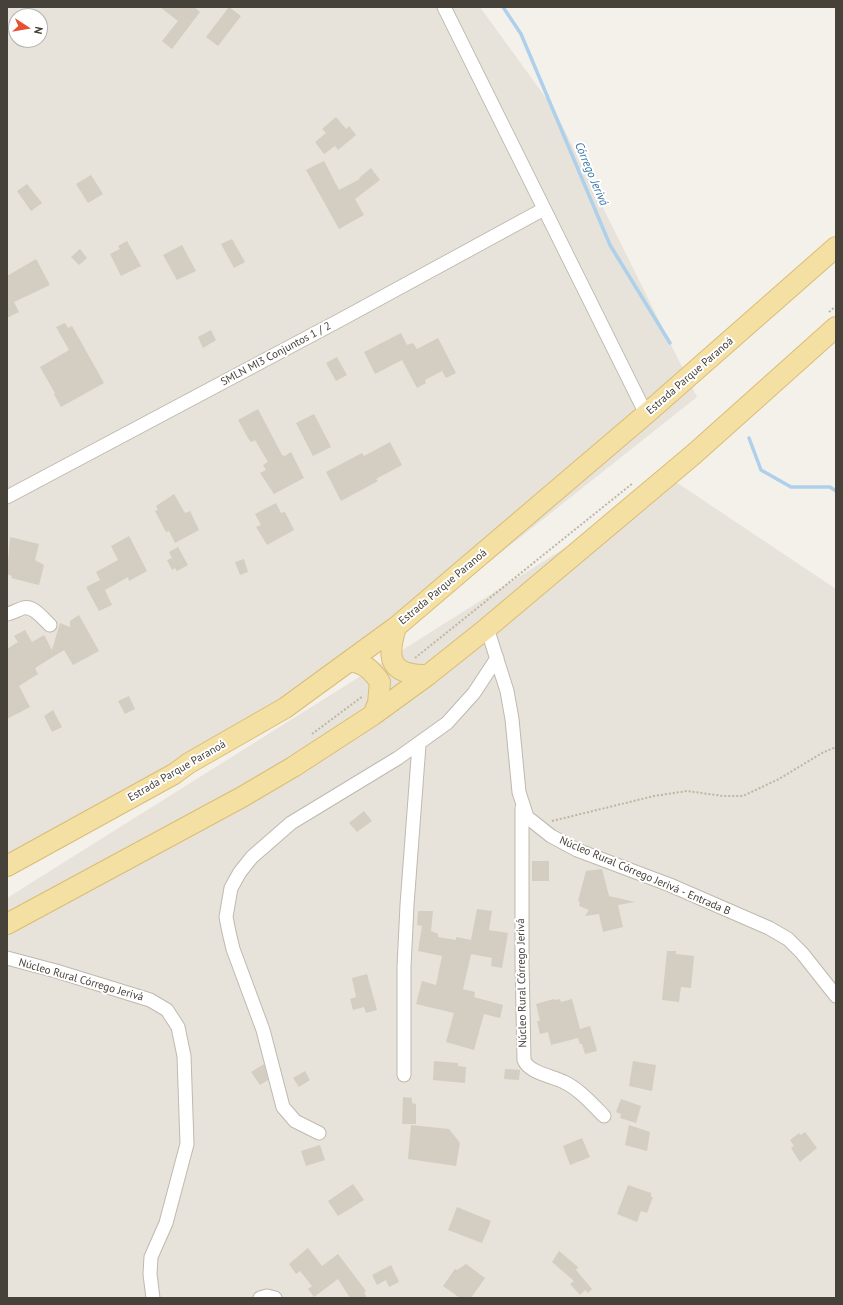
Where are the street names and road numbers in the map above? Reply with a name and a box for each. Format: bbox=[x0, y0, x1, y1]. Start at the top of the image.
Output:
street label: SMLN MI3 Conjuntos 1 / 2 bbox=[219, 319, 333, 389]
street label: Estrada Parque Paranoá bbox=[644, 335, 736, 417]
street label: Estrada Parque Paranoá bbox=[396, 546, 490, 628]
street label: Estrada Parque Paranoá bbox=[126, 738, 228, 804]
street label: Núcleo Rural Córrego Jerivá - Entrada B bbox=[557, 834, 733, 918]
street label: Núcleo Rural Córrego Jerivá bbox=[514, 918, 530, 1048]
street label: Núcleo Rural Córrego Jerivá bbox=[17, 956, 145, 1004]

